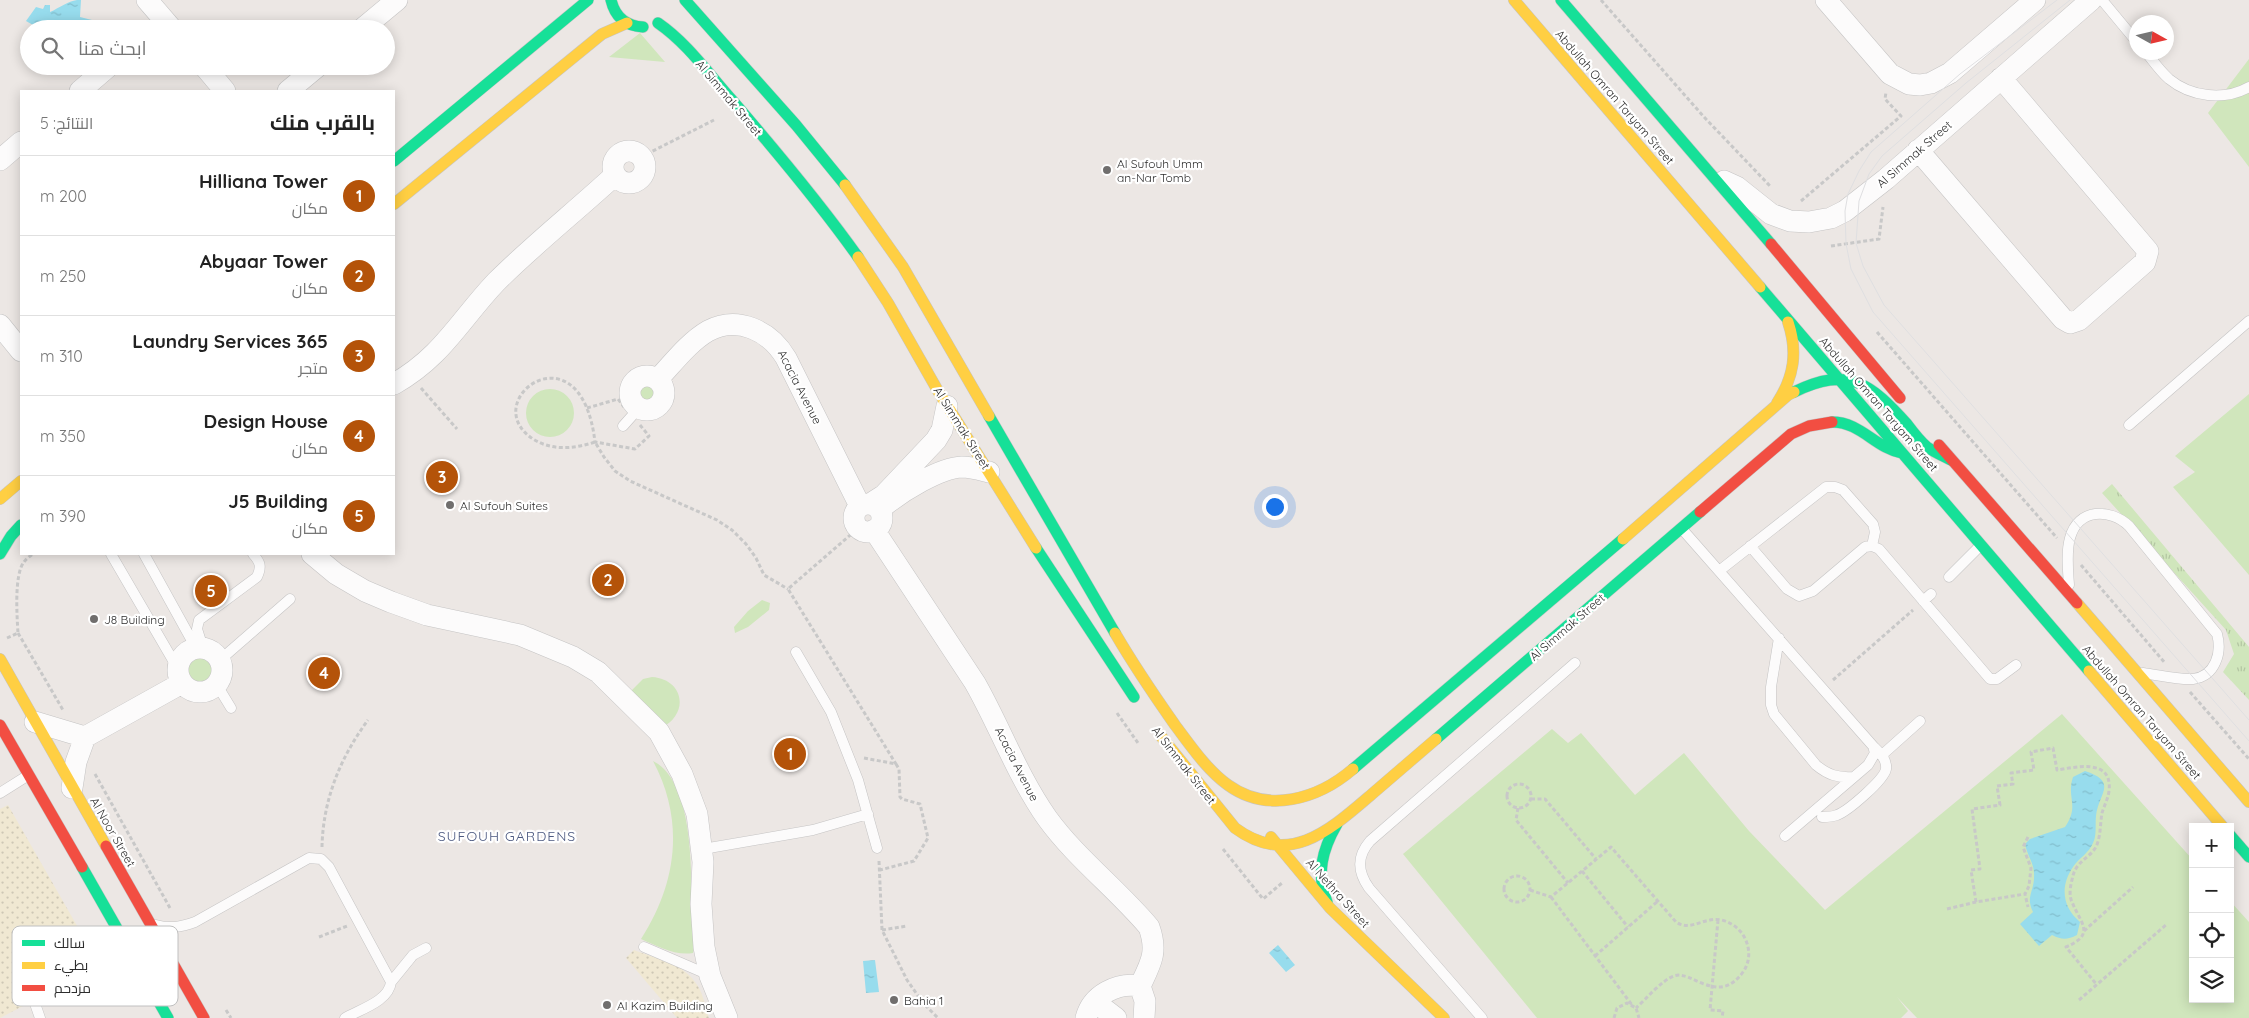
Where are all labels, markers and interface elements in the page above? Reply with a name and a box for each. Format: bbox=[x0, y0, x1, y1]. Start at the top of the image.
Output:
north arrow bbox=[2129, 15, 2174, 60]
search box bbox=[20, 20, 395, 75]
street label: Abdullah Omran Taryam Street bbox=[1552, 27, 1678, 167]
icon: search bbox=[38, 34, 66, 62]
text: ابحث هنا bbox=[78, 36, 147, 60]
street label: Al Simmak Street bbox=[693, 57, 765, 139]
text: بالقرب منك bbox=[270, 109, 375, 135]
text: النتائج: 5 bbox=[40, 113, 93, 133]
street label: Al Simmak Street bbox=[1873, 117, 1955, 191]
place label: Al Sufouh Umm an-Nar Tomb bbox=[1117, 156, 1203, 185]
marker: Al Sufouh Umm an-Nar Tomb bbox=[1101, 164, 1113, 176]
text: Hilliana Tower bbox=[199, 169, 328, 193]
text: 200 m bbox=[40, 186, 87, 206]
text: 1 bbox=[356, 186, 362, 206]
text: مكان bbox=[292, 198, 328, 218]
text: Abyaar Tower bbox=[200, 249, 328, 273]
text: 250 m bbox=[40, 266, 86, 286]
text: 2 bbox=[354, 266, 364, 286]
text: مكان bbox=[292, 278, 328, 298]
text: 365 Laundry Services bbox=[132, 329, 328, 353]
street label: Abdullah Omran Taryam Street bbox=[1816, 334, 1942, 474]
text: 310 m bbox=[40, 346, 83, 366]
text: 3 bbox=[355, 346, 363, 366]
street label: Acacia Avenue bbox=[775, 347, 825, 427]
text: متجر bbox=[299, 358, 328, 378]
street label: Al Simmak Street bbox=[931, 384, 993, 472]
text: Design House bbox=[204, 409, 328, 433]
text: 350 m bbox=[40, 426, 86, 446]
text: 4 bbox=[354, 426, 364, 446]
text: مكان bbox=[292, 438, 328, 458]
pin: 3 bbox=[426, 458, 458, 496]
text: J5 Building bbox=[228, 489, 328, 513]
your location bbox=[1262, 494, 1288, 520]
place label: Al Sufouh Suites bbox=[460, 498, 548, 513]
marker: Al Sufouh Suites bbox=[444, 499, 456, 511]
text: 390 m bbox=[40, 506, 86, 526]
text: 5 bbox=[354, 506, 364, 526]
text: مكان bbox=[292, 518, 328, 538]
pin: 2 bbox=[592, 561, 624, 599]
pin: 5 bbox=[195, 572, 227, 610]
street label: Al Simmak Street bbox=[1526, 590, 1608, 664]
place label: J8 Building bbox=[104, 612, 165, 627]
marker: J8 Building bbox=[88, 613, 100, 625]
street label: Abdullah Omran Taryam Street bbox=[2079, 642, 2205, 782]
pin: 4 bbox=[308, 654, 340, 692]
street label: Al Simmak Street bbox=[1149, 723, 1219, 807]
street label: Acacia Avenue bbox=[992, 724, 1042, 804]
pin: 1 bbox=[774, 735, 806, 773]
street label: Al Noor Street bbox=[87, 795, 139, 869]
map controls bbox=[2189, 823, 2234, 1003]
button: + bbox=[2189, 823, 2234, 868]
district label: SUFOUH GARDENS bbox=[438, 827, 576, 845]
street label: Al Nethra Street bbox=[1303, 855, 1373, 931]
button: − bbox=[2189, 868, 2234, 913]
button: locate bbox=[2189, 913, 2234, 958]
legend bbox=[12, 926, 178, 1006]
text: سالك bbox=[54, 934, 85, 952]
text: بطيء bbox=[54, 956, 88, 977]
button: layers bbox=[2189, 958, 2234, 1003]
text: مزدحم bbox=[54, 979, 91, 998]
place label: Bahia 1 bbox=[904, 993, 943, 1008]
marker: Bahia 1 bbox=[888, 994, 900, 1006]
place label: Al Kazim Building bbox=[617, 998, 713, 1013]
marker: Al Kazim Building bbox=[601, 999, 613, 1011]

